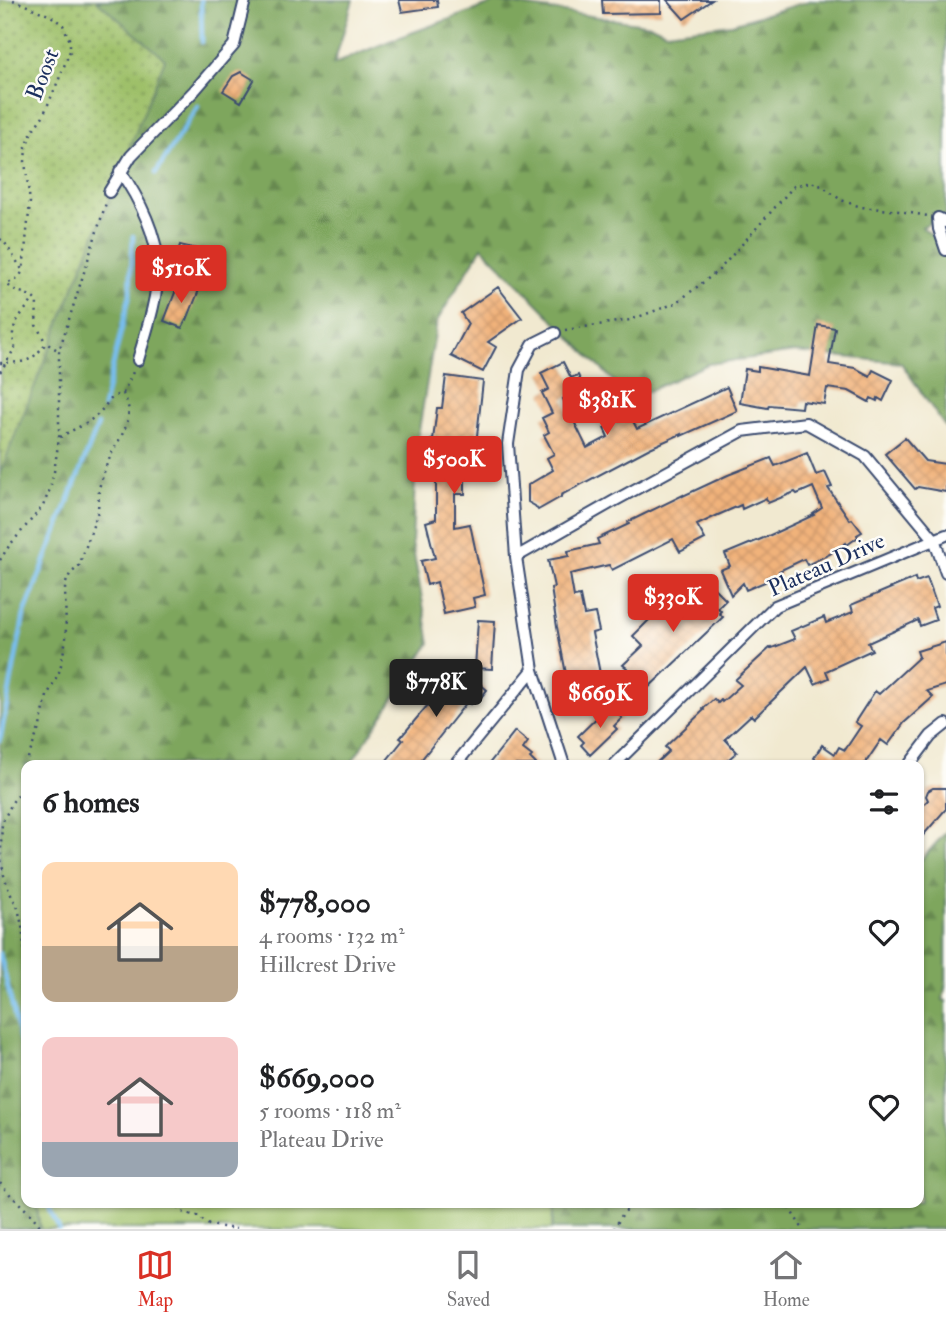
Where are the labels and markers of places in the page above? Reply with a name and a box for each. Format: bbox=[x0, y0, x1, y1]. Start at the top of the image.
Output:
pin: $510K bbox=[132, 246, 230, 305]
pin: $381K bbox=[558, 378, 656, 437]
pin: $500K bbox=[405, 436, 503, 496]
pin: $330K bbox=[624, 574, 722, 634]
pin: $778K bbox=[387, 660, 485, 719]
pin: $669K bbox=[551, 670, 649, 730]

